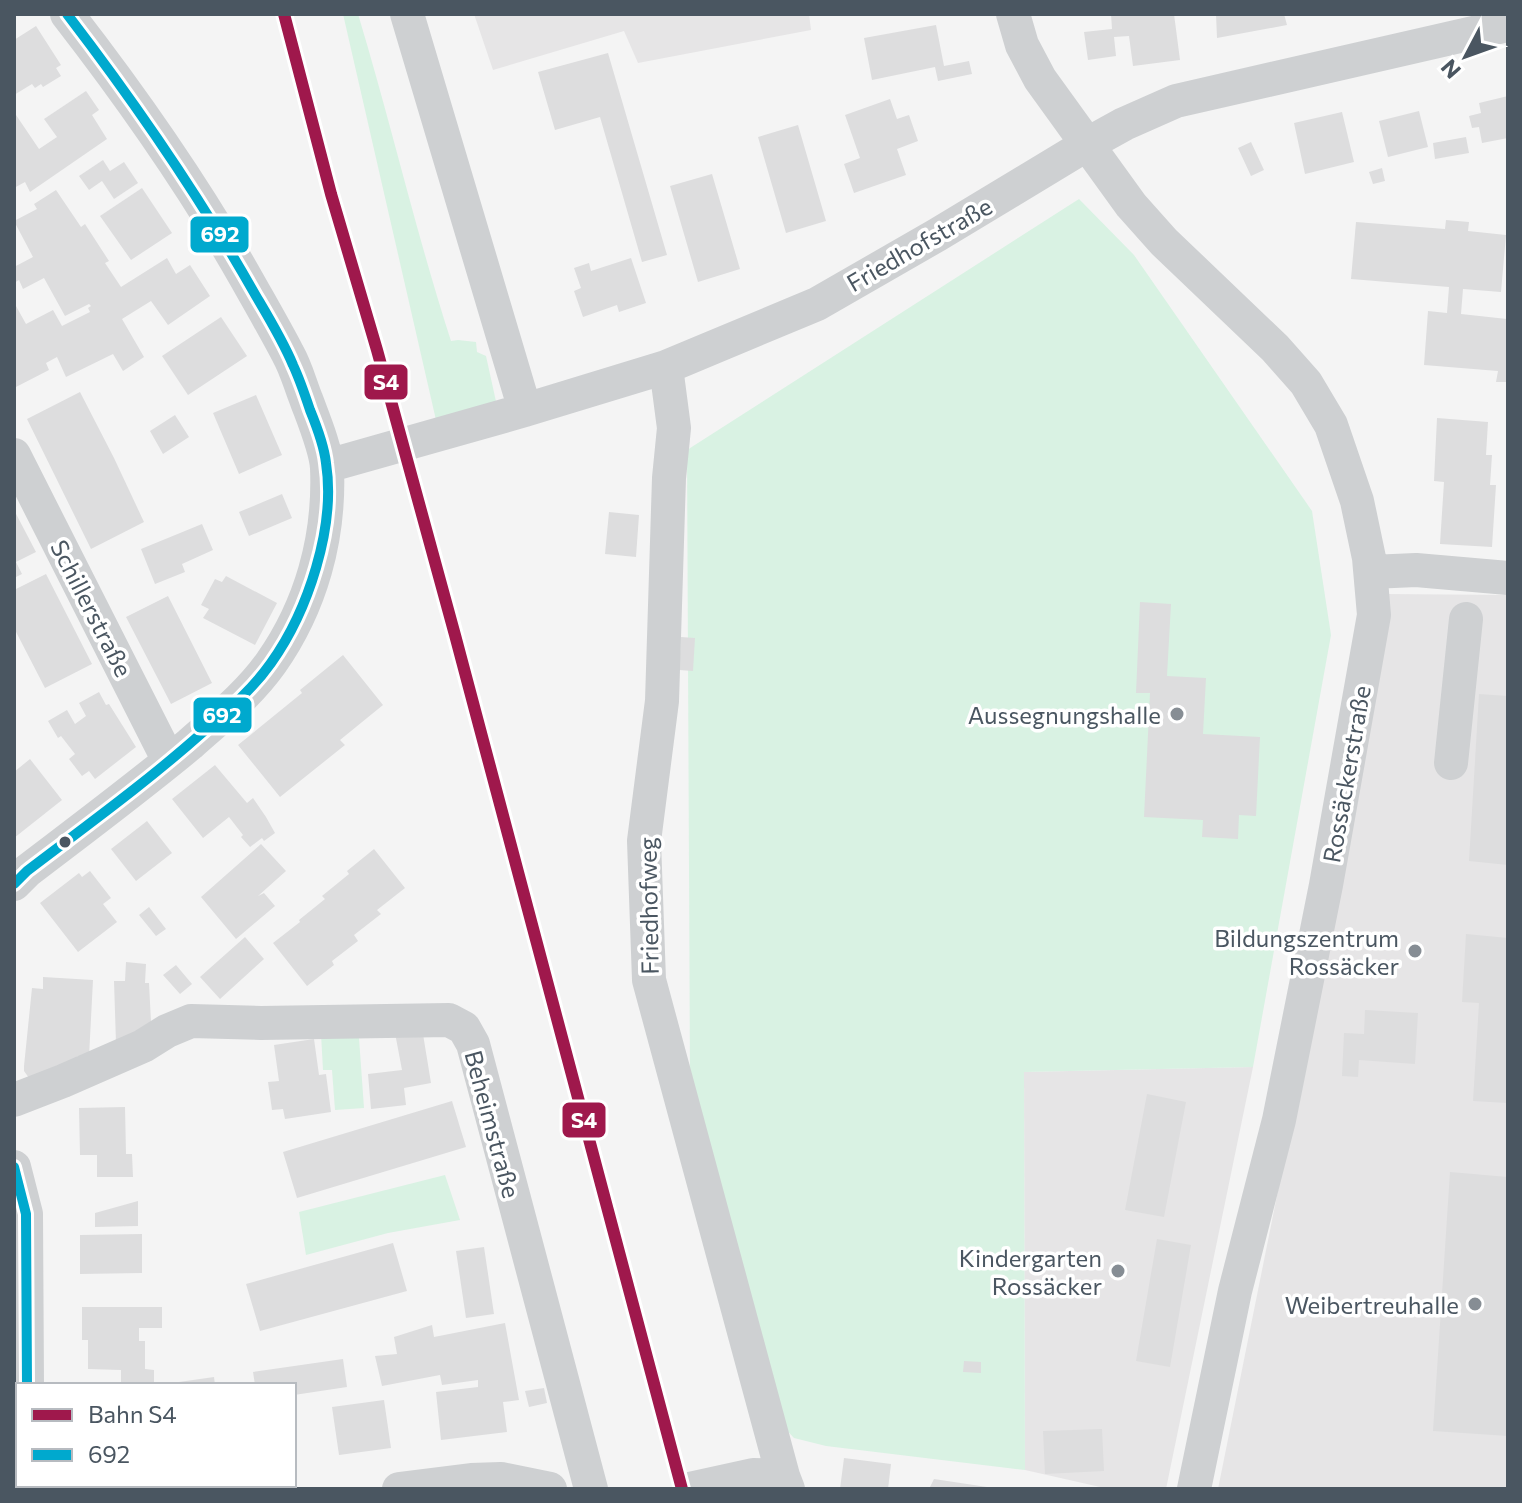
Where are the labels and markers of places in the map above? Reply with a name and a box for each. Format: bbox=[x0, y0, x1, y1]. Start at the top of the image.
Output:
place label: Aussegnungshalle bbox=[968, 700, 1161, 729]
marker: Aussegnungshalle bbox=[1168, 705, 1186, 723]
unlabelled marker bbox=[57, 834, 73, 850]
place label: Bildungszentrum Rossäcker bbox=[1214, 923, 1399, 980]
marker: Bildungszentrum Rossäcker bbox=[1406, 942, 1424, 960]
place label: Kindergarten Rossäcker bbox=[959, 1243, 1102, 1300]
marker: Kindergarten Rossäcker bbox=[1109, 1262, 1127, 1280]
place label: Weibertreuhalle bbox=[1285, 1290, 1459, 1319]
marker: Weibertreuhalle bbox=[1466, 1295, 1484, 1313]

